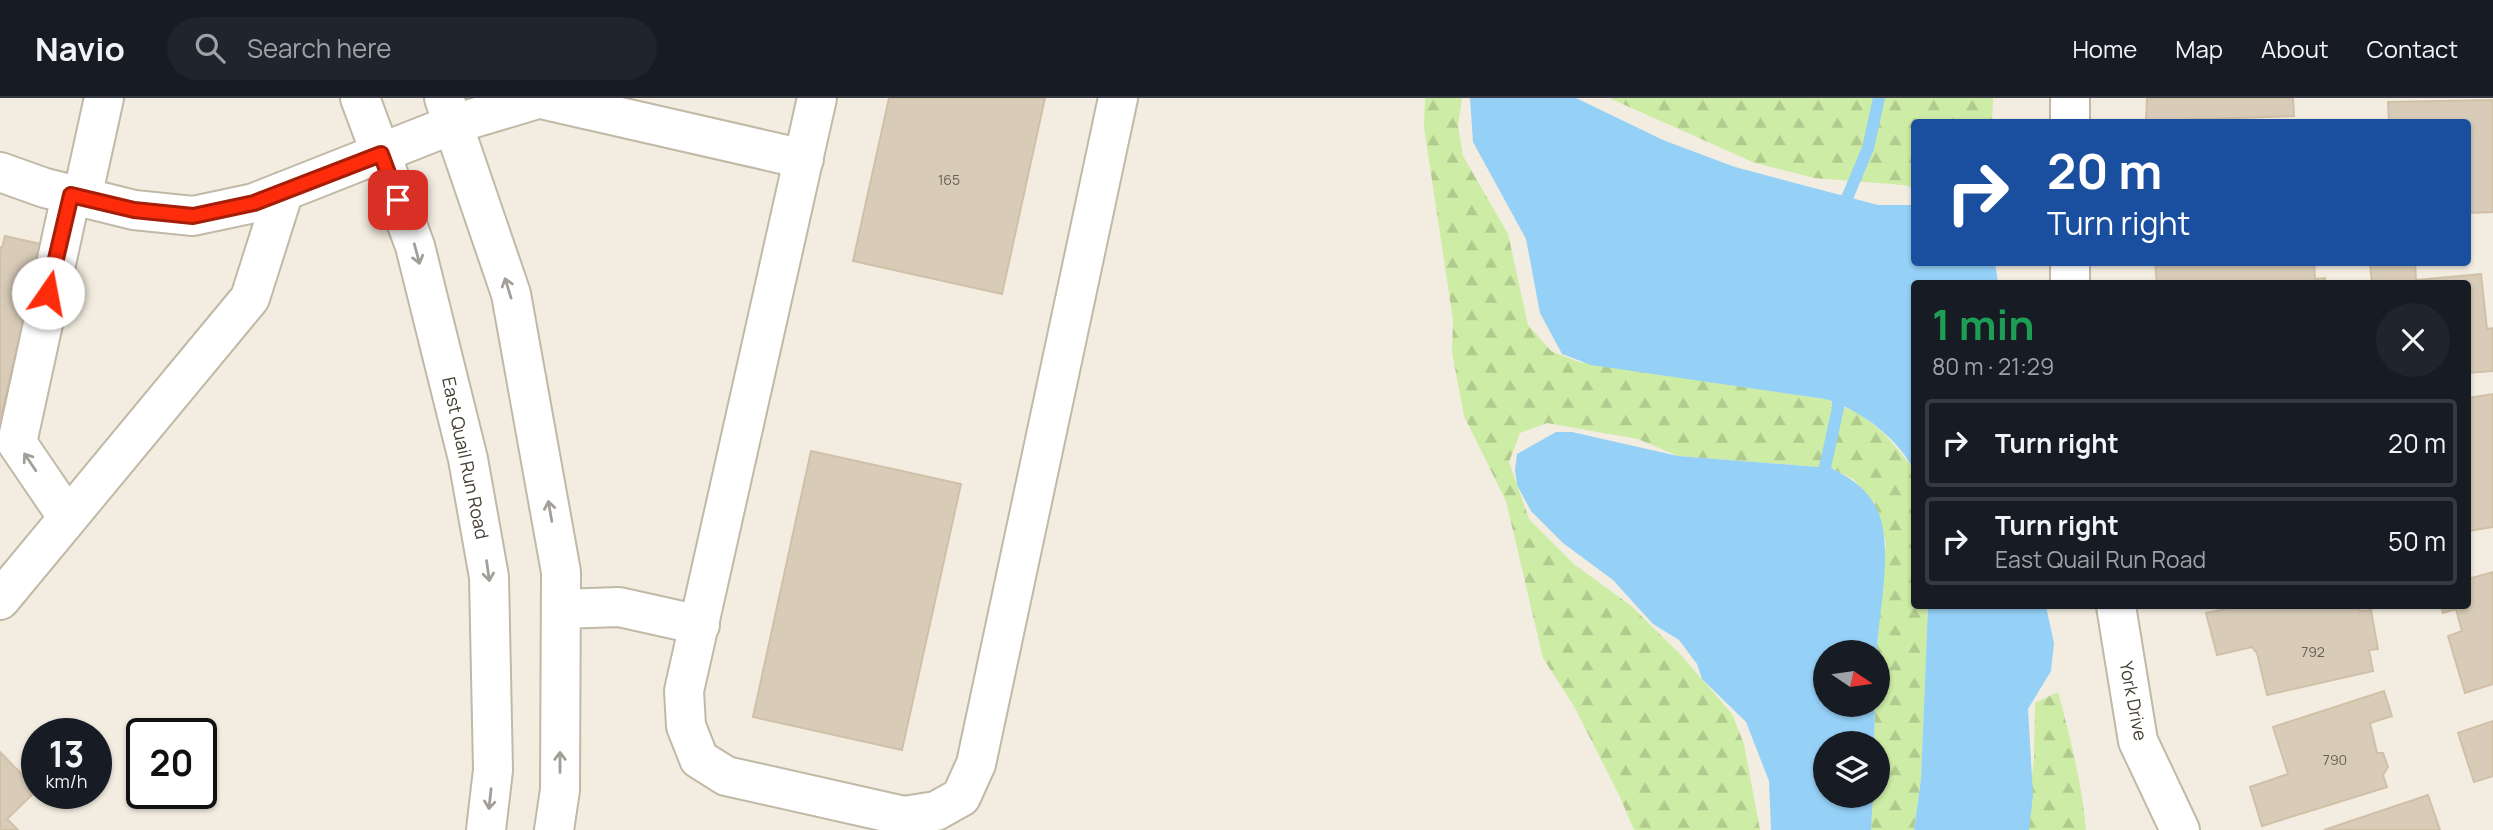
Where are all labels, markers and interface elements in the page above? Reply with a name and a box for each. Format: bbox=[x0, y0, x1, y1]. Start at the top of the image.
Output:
search box bbox=[167, 17, 657, 80]
text: Navio bbox=[35, 26, 125, 71]
icon: search bbox=[191, 29, 229, 67]
text: Search here bbox=[247, 30, 391, 66]
text: Home bbox=[2072, 32, 2137, 65]
text: Map bbox=[2175, 32, 2223, 65]
text: About bbox=[2261, 32, 2329, 65]
text: Contact bbox=[2367, 32, 2458, 65]
text: 20 m bbox=[2047, 137, 2162, 204]
icon: right bbox=[1932, 147, 2023, 238]
pin bbox=[368, 170, 428, 230]
house number: 165 bbox=[938, 170, 960, 189]
icon: arrive bbox=[379, 181, 417, 219]
text: Turn right bbox=[2047, 201, 2190, 245]
one-way arrow bbox=[411, 242, 424, 265]
position arrow bbox=[11, 256, 85, 330]
one-way arrow bbox=[501, 277, 514, 299]
text: 1 min bbox=[1932, 295, 2035, 353]
button: close bbox=[2376, 303, 2450, 377]
text: 80 m · 21:29 bbox=[1932, 350, 2054, 382]
street label: East Quail Run Road bbox=[437, 374, 495, 541]
icon: right bbox=[1936, 424, 1974, 462]
text: Turn right bbox=[1995, 425, 2119, 461]
text: 20 m bbox=[2388, 425, 2446, 461]
one-way arrow bbox=[23, 453, 37, 472]
one-way arrow bbox=[543, 500, 556, 523]
text: Turn right bbox=[1995, 507, 2119, 543]
icon: right bbox=[1936, 522, 1974, 560]
text: 50 m bbox=[2388, 523, 2446, 559]
text: East Quail Run Road bbox=[1995, 543, 2206, 575]
one-way arrow bbox=[482, 560, 495, 582]
north arrow bbox=[1813, 640, 1890, 718]
map controls bbox=[1813, 640, 1890, 808]
house number: 792 bbox=[2301, 642, 2325, 661]
street label: York Drive bbox=[2115, 659, 2153, 743]
speed limit sign: 20 bbox=[126, 718, 217, 809]
text: 13 bbox=[49, 730, 84, 778]
button: layers bbox=[1813, 731, 1890, 808]
house number: 790 bbox=[2323, 750, 2347, 769]
one-way arrow bbox=[553, 751, 567, 774]
text: km/h bbox=[46, 769, 87, 793]
one-way arrow bbox=[483, 787, 496, 809]

